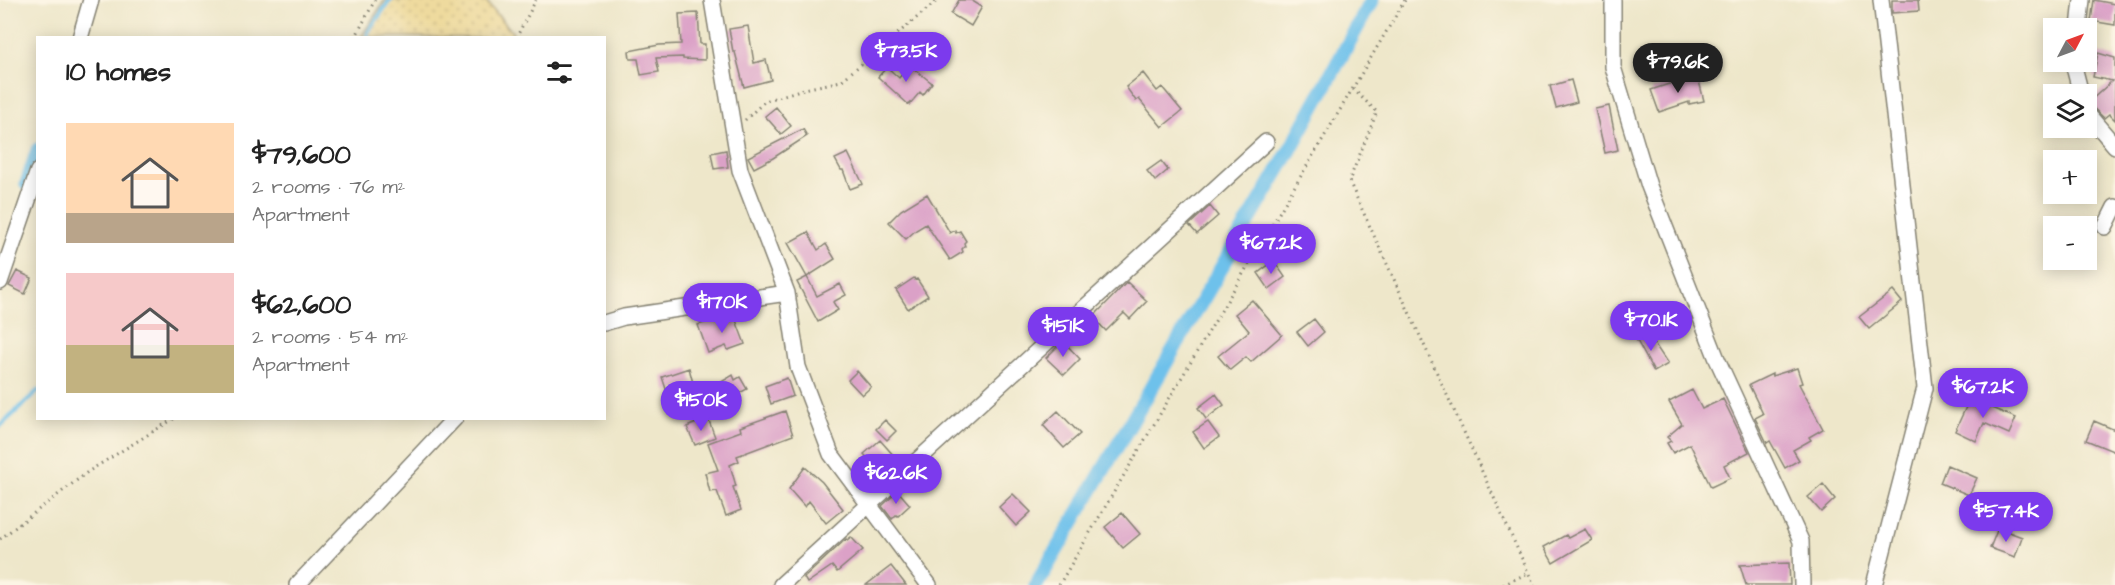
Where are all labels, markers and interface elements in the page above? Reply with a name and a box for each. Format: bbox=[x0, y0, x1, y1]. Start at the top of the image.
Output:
north arrow bbox=[2043, 18, 2097, 72]
map controls bbox=[2043, 18, 2097, 270]
pin: $73.5K bbox=[857, 32, 955, 83]
text: $73.5K bbox=[875, 37, 937, 65]
pin: $79.6K bbox=[1629, 43, 1727, 94]
text: $79.6K bbox=[1647, 48, 1709, 76]
text: 10 homes bbox=[66, 54, 171, 90]
icon: filters bbox=[543, 56, 576, 89]
button: layers bbox=[2043, 84, 2097, 138]
text: $79,600 bbox=[252, 137, 351, 173]
icon: home bbox=[114, 147, 186, 219]
button: + bbox=[2043, 150, 2097, 204]
text: 2 rooms · 76 m² bbox=[252, 173, 405, 201]
text: Apartment bbox=[252, 201, 350, 229]
button: − bbox=[2043, 216, 2097, 270]
pin: $67.2K bbox=[1222, 224, 1320, 275]
text: $67.2K bbox=[1240, 229, 1302, 257]
pin: $170K bbox=[680, 283, 764, 334]
text: $62,600 bbox=[252, 287, 351, 323]
text: $170K bbox=[697, 288, 747, 316]
icon: home bbox=[114, 297, 186, 369]
pin: $70.1K bbox=[1602, 301, 1700, 352]
text: $70.1K bbox=[1624, 306, 1678, 334]
pin: $151K bbox=[1021, 307, 1105, 358]
text: $151K bbox=[1042, 312, 1084, 340]
text: 2 rooms · 54 m² bbox=[252, 323, 408, 351]
text: Apartment bbox=[252, 351, 350, 379]
pin: $67.2K bbox=[1934, 368, 2032, 419]
text: $67.2K bbox=[1952, 373, 2014, 401]
pin: $150K bbox=[659, 381, 743, 432]
text: $150K bbox=[675, 386, 727, 414]
pin: $62.6K bbox=[847, 454, 945, 505]
text: $62.6K bbox=[865, 459, 927, 487]
pin: $57.4K bbox=[1957, 492, 2055, 543]
text: $57.4K bbox=[1973, 497, 2039, 525]

